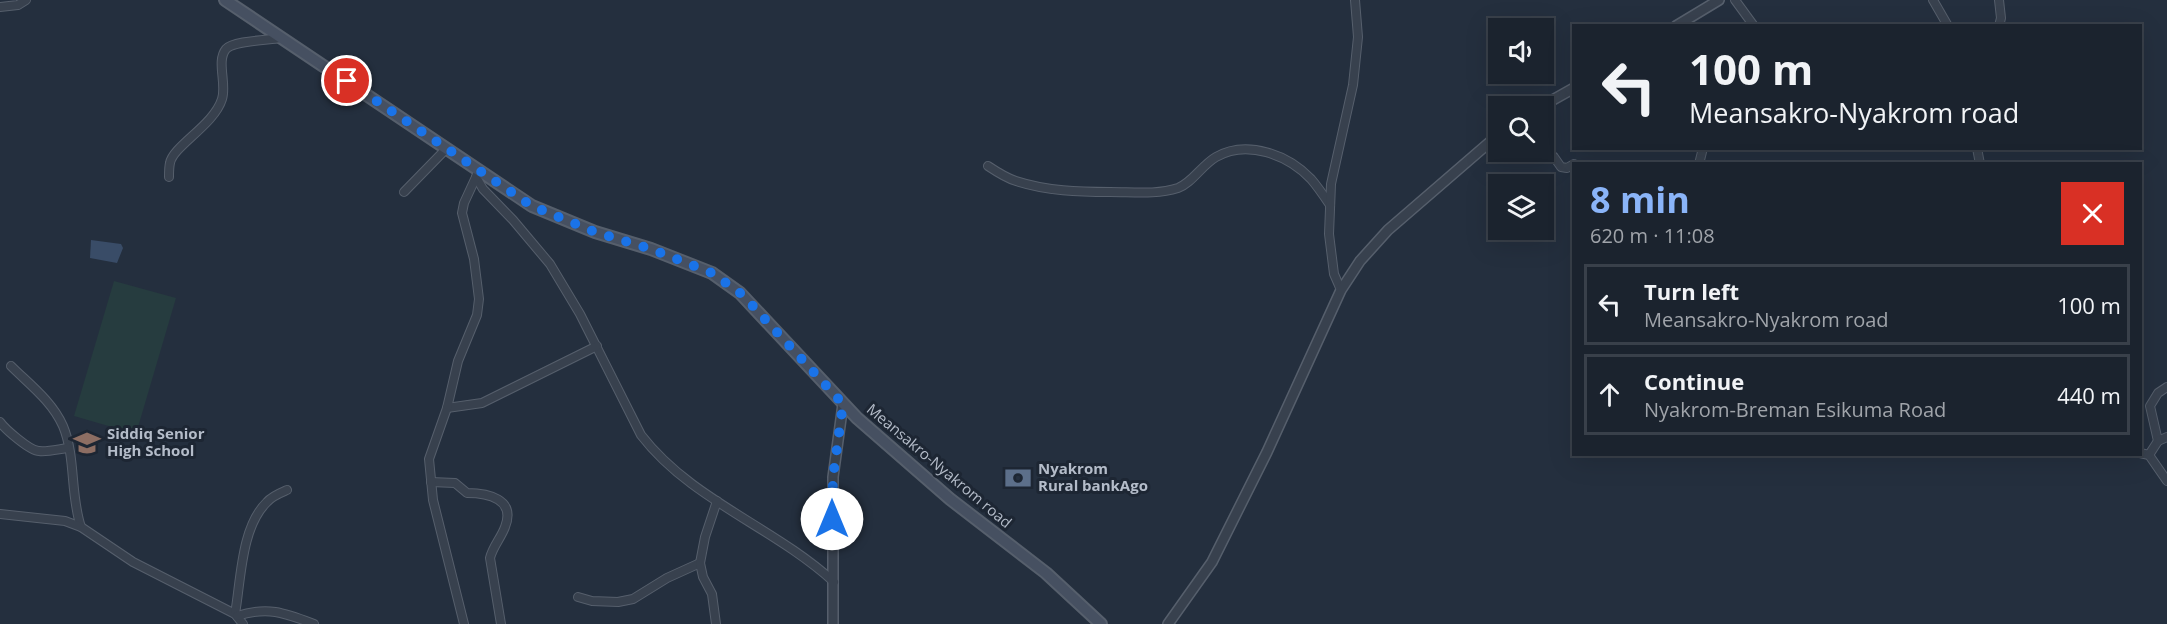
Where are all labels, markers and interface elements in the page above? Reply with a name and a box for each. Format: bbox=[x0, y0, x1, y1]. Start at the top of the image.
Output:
map controls bbox=[1488, 18, 1554, 240]
button: sound bbox=[1488, 18, 1554, 84]
text: 100 m bbox=[1689, 40, 1813, 97]
icon: left bbox=[1590, 48, 1668, 126]
pin bbox=[321, 55, 372, 106]
icon: arrive bbox=[330, 64, 363, 97]
text: Meansakro-Nyakrom road bbox=[1689, 94, 2019, 131]
button: search bbox=[1488, 96, 1554, 162]
button: layers bbox=[1488, 174, 1554, 240]
text: 8 min bbox=[1590, 175, 1690, 224]
button: close bbox=[2061, 182, 2124, 245]
text: 620 m · 11:08 bbox=[1590, 222, 1715, 249]
text: Turn left bbox=[1644, 276, 1739, 306]
icon: left bbox=[1593, 288, 1626, 321]
text: 100 m bbox=[2057, 290, 2121, 320]
text: Meansakro-Nyakrom road bbox=[1644, 306, 1889, 333]
text: Continue bbox=[1644, 366, 1744, 396]
icon: ahead bbox=[1593, 378, 1626, 411]
text: 440 m bbox=[2057, 380, 2121, 410]
text: Nyakrom-Breman Esikuma Road bbox=[1644, 396, 1946, 423]
street label: Meansakro-Nyakrom road bbox=[863, 399, 1016, 532]
place label: Siddiq Senior High School bbox=[107, 423, 205, 460]
school or university icon: Siddiq Senior High School bbox=[72, 428, 102, 458]
place label: Nyakrom Rural bankAgo bbox=[1038, 458, 1148, 495]
bank icon: Nyakrom Rural bankAgo bbox=[1003, 463, 1033, 493]
position arrow bbox=[800, 487, 864, 551]

